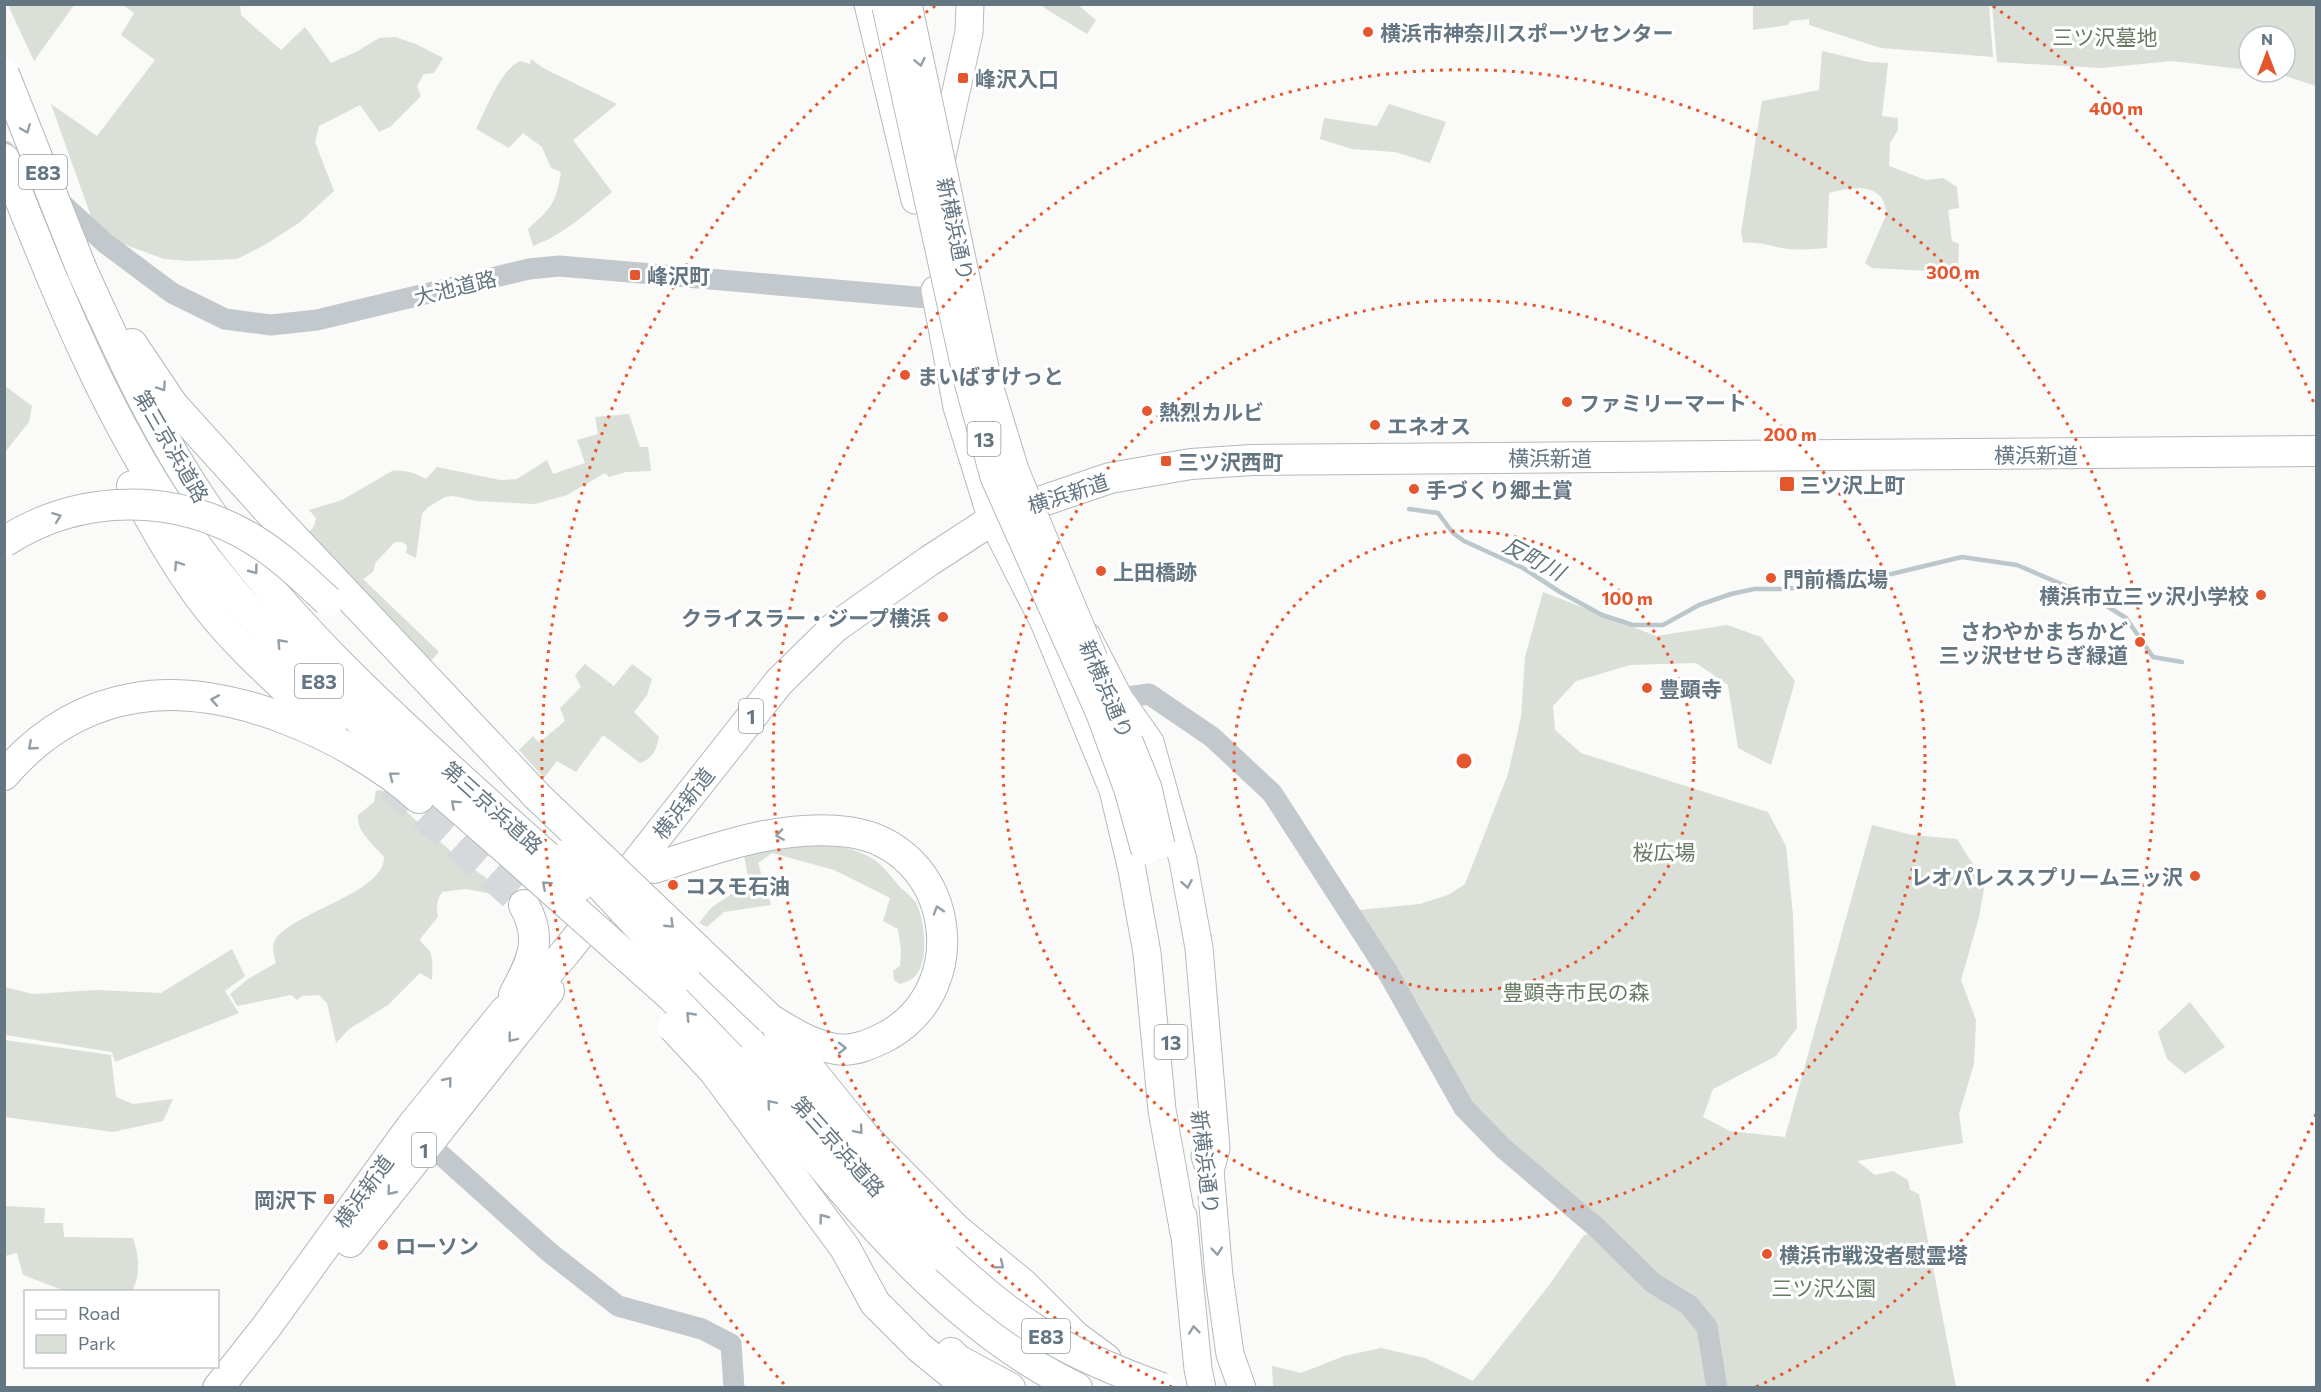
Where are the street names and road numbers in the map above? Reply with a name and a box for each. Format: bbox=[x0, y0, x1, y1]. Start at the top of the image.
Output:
road number: E83 bbox=[19, 155, 67, 189]
street label: 新横浜通り bbox=[933, 175, 979, 283]
street label: 大池道路 bbox=[411, 265, 499, 309]
street label: 第三京浜道路 bbox=[130, 385, 214, 507]
road number: 13 bbox=[968, 422, 1000, 456]
street label: 横浜新道 bbox=[1994, 442, 2078, 467]
street label: 横浜新道 bbox=[1508, 445, 1592, 470]
street label: 横浜新道 bbox=[1024, 468, 1112, 518]
street label: 新横浜通り bbox=[1075, 636, 1139, 742]
road number: E83 bbox=[295, 664, 343, 698]
road number: 1 bbox=[739, 699, 763, 733]
street label: 第三京浜道路 bbox=[438, 756, 548, 858]
street label: 横浜新道 bbox=[647, 762, 719, 844]
road number: 13 bbox=[1154, 1025, 1188, 1059]
street label: 第三京浜道路 bbox=[788, 1091, 890, 1201]
street label: 新横浜通り bbox=[1187, 1108, 1225, 1216]
road number: 1 bbox=[412, 1133, 436, 1167]
street label: 横浜新道 bbox=[328, 1150, 398, 1232]
road number: E83 bbox=[1022, 1319, 1070, 1353]

